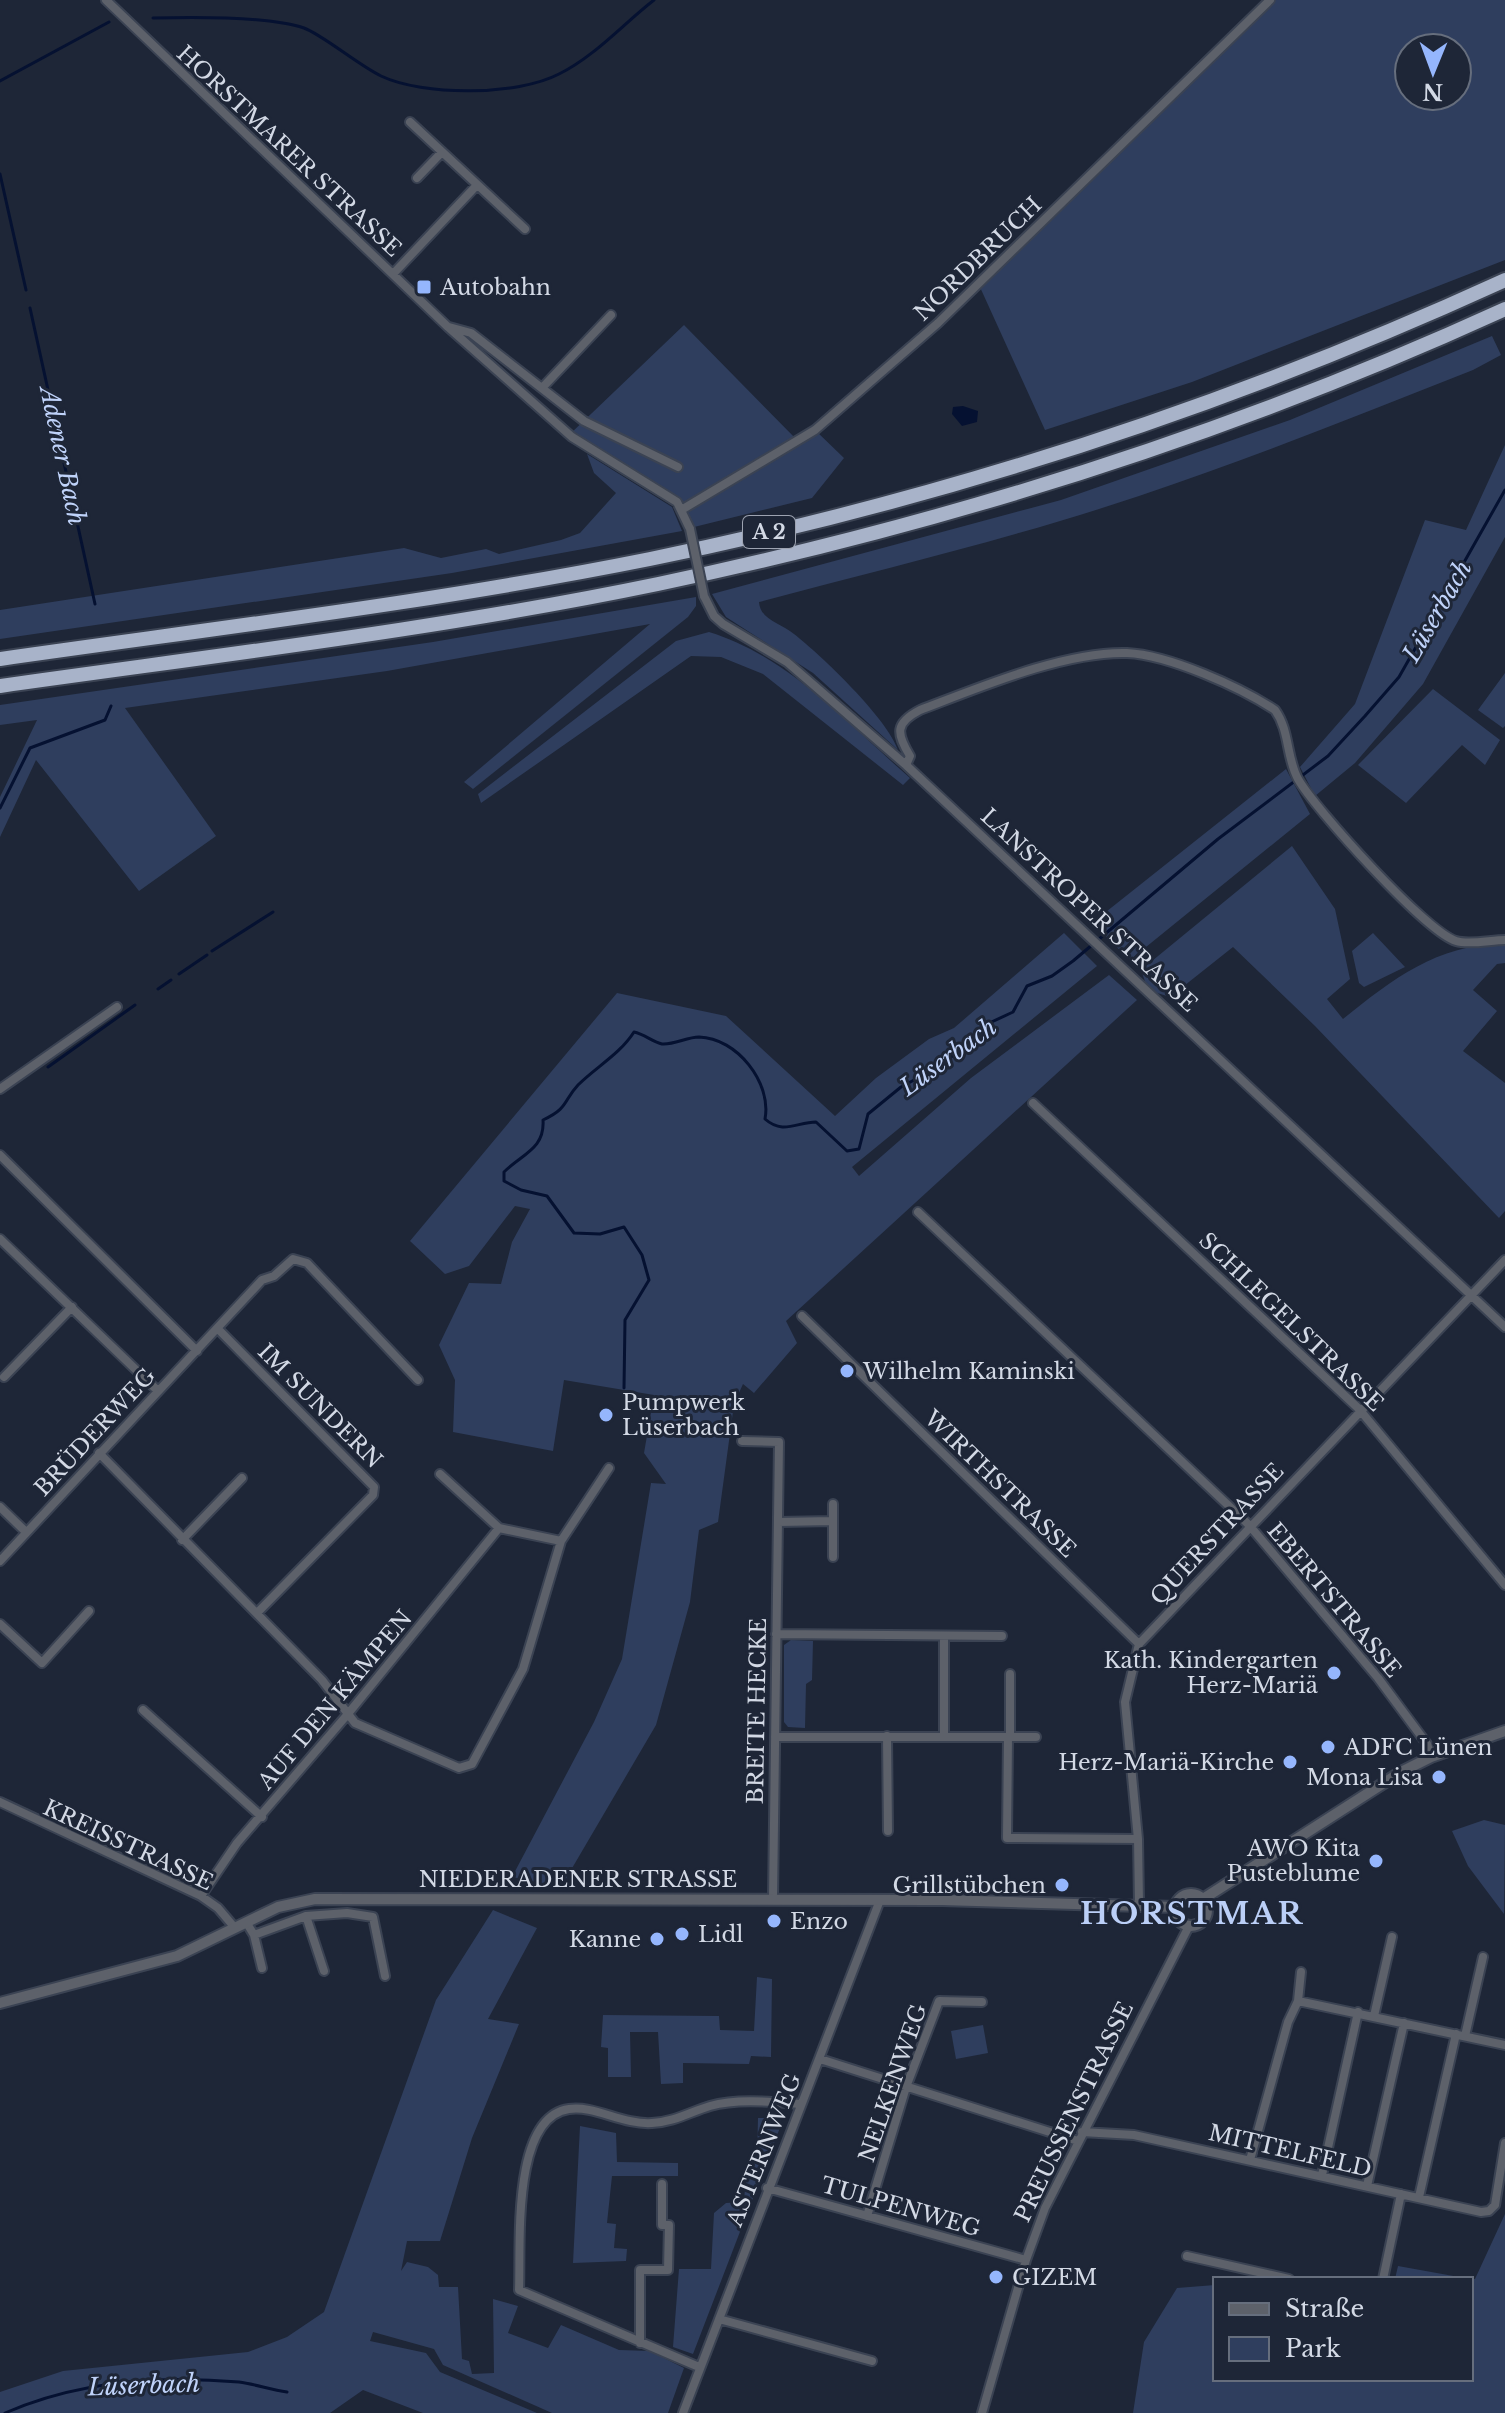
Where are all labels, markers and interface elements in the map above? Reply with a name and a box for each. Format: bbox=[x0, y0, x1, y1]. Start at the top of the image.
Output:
north arrow bbox=[1393, 32, 1473, 112]
street label: HORSTMARER STRASSE bbox=[171, 40, 407, 262]
text: N bbox=[1422, 78, 1443, 105]
street label: NORDBRUCH bbox=[909, 191, 1047, 327]
place label: Autobahn bbox=[439, 274, 551, 301]
marker: Autobahn bbox=[415, 278, 433, 296]
water label: Adener Bach bbox=[34, 381, 92, 528]
road number: A 2 bbox=[743, 516, 795, 548]
water label: Lüserbach bbox=[1396, 555, 1478, 668]
street label: LANSTROPER STRASSE bbox=[975, 803, 1203, 1017]
water label: Lüserbach bbox=[893, 1012, 1002, 1102]
street label: SCHLEGELSTRASSE bbox=[1193, 1227, 1389, 1417]
street label: IM SUNDERN bbox=[252, 1338, 388, 1474]
place label: Wilhelm Kaminski bbox=[862, 1358, 1075, 1385]
street label: BRÜDERWEG bbox=[28, 1362, 161, 1502]
marker: Wilhelm Kaminski bbox=[838, 1362, 856, 1380]
place label: Pumpwerk Lüserbach bbox=[622, 1389, 745, 1441]
street label: WIRTHSTRASSE bbox=[918, 1404, 1081, 1563]
marker: Pumpwerk Lüserbach bbox=[597, 1406, 615, 1424]
street label: QUERSTRASSE bbox=[1145, 1458, 1289, 1610]
street label: EBERTSTRASSE bbox=[1261, 1517, 1407, 1683]
street label: AUF DEN KÄMPEN bbox=[251, 1604, 418, 1796]
street label: BREITE HECKE bbox=[742, 1618, 772, 1804]
place label: Kath. Kindergarten Herz-Mariä bbox=[1103, 1647, 1319, 1699]
marker: Kath. Kindergarten Herz-Mariä bbox=[1325, 1664, 1343, 1682]
place label: ADFC Lünen bbox=[1343, 1734, 1493, 1761]
marker: ADFC Lünen bbox=[1319, 1738, 1337, 1756]
place label: Herz-Mariä-Kirche bbox=[1058, 1749, 1274, 1776]
marker: Herz-Mariä-Kirche bbox=[1281, 1753, 1299, 1771]
place label: Mona Lisa bbox=[1306, 1764, 1424, 1791]
marker: Mona Lisa bbox=[1430, 1768, 1448, 1786]
street label: KREISSTRASSE bbox=[39, 1794, 217, 1896]
place label: AWO Kita Pusteblume bbox=[1227, 1835, 1361, 1887]
marker: AWO Kita Pusteblume bbox=[1367, 1852, 1385, 1870]
street label: NIEDERADENER STRASSE bbox=[419, 1866, 737, 1893]
place label: Grillstübchen bbox=[892, 1872, 1046, 1899]
marker: Grillstübchen bbox=[1053, 1876, 1071, 1894]
district label: HORSTMAR bbox=[1080, 1895, 1304, 1932]
place label: Enzo bbox=[790, 1908, 848, 1935]
marker: Enzo bbox=[765, 1912, 783, 1930]
place label: Lidl bbox=[698, 1921, 744, 1948]
marker: Lidl bbox=[673, 1925, 691, 1943]
place label: Kanne bbox=[569, 1926, 641, 1953]
marker: Kanne bbox=[648, 1930, 666, 1948]
street label: PREUSSENSTRASSE bbox=[1009, 1997, 1139, 2227]
street label: NELKENWEG bbox=[853, 2000, 933, 2166]
street label: ASTERNWEG bbox=[721, 2069, 807, 2231]
street label: MITTELFELD bbox=[1206, 2119, 1374, 2183]
street label: TULPENWEG bbox=[818, 2171, 984, 2243]
place label: GIZEM bbox=[1012, 2264, 1097, 2291]
marker: GIZEM bbox=[987, 2268, 1005, 2286]
legend bbox=[1213, 2277, 1473, 2381]
text: Straße bbox=[1285, 2294, 1364, 2323]
text: Park bbox=[1285, 2334, 1341, 2363]
water label: Lüserbach bbox=[86, 2369, 201, 2401]

